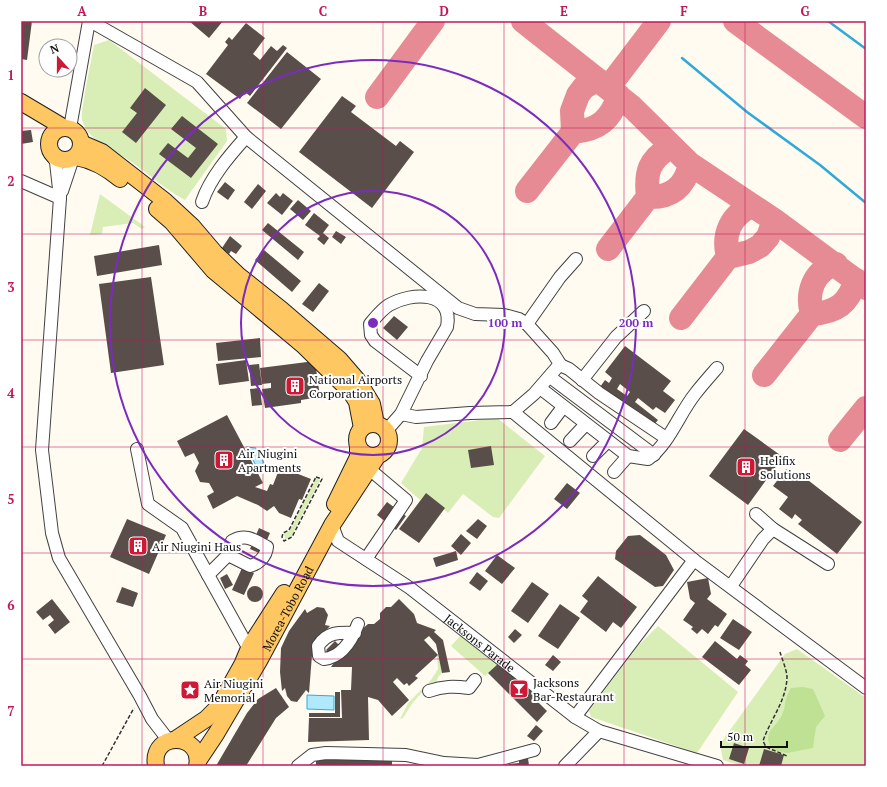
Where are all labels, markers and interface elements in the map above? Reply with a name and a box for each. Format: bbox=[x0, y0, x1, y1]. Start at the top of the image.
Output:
text: A bbox=[77, 2, 87, 20]
text: B bbox=[199, 2, 207, 20]
text: C bbox=[319, 2, 327, 20]
text: D bbox=[439, 2, 449, 20]
text: E bbox=[560, 2, 568, 20]
text: F bbox=[680, 2, 688, 20]
text: G bbox=[800, 2, 810, 20]
north arrow bbox=[38, 38, 78, 78]
text: N bbox=[48, 40, 61, 57]
text: 1 bbox=[7, 66, 15, 84]
text: 2 bbox=[7, 172, 15, 190]
text: 3 bbox=[7, 278, 15, 296]
text: 100 m bbox=[488, 315, 522, 330]
text: 200 m bbox=[619, 315, 653, 330]
centre of rings bbox=[366, 316, 380, 330]
place label: National Airports Corporation bbox=[309, 372, 402, 401]
building icon: National Airports Corporation bbox=[284, 375, 306, 397]
text: 4 bbox=[7, 384, 15, 402]
place label: Air Niugini Apartments bbox=[238, 446, 301, 475]
building icon: Air Niugini Apartments bbox=[213, 449, 235, 471]
place label: Helifix Solutions bbox=[760, 453, 811, 482]
building icon: Helifix Solutions bbox=[735, 456, 757, 478]
text: 5 bbox=[7, 490, 15, 508]
building icon: Air Niugini Haus bbox=[127, 535, 149, 557]
place label: Air Niugini Haus bbox=[152, 539, 241, 554]
street label: Morea-Tobo Road bbox=[258, 563, 316, 653]
text: 6 bbox=[7, 596, 15, 614]
street label: Jacksons Parade bbox=[442, 610, 518, 675]
place label: Jacksons Bar-Restaurant bbox=[533, 675, 615, 704]
place label: Air Niugini Memorial bbox=[204, 676, 264, 705]
bar icon: Jacksons Bar-Restaurant bbox=[508, 678, 530, 700]
place icon: Air Niugini Memorial bbox=[179, 679, 201, 701]
text: 7 bbox=[7, 702, 15, 720]
scale bar bbox=[721, 723, 787, 749]
text: 50 m bbox=[727, 729, 754, 744]

